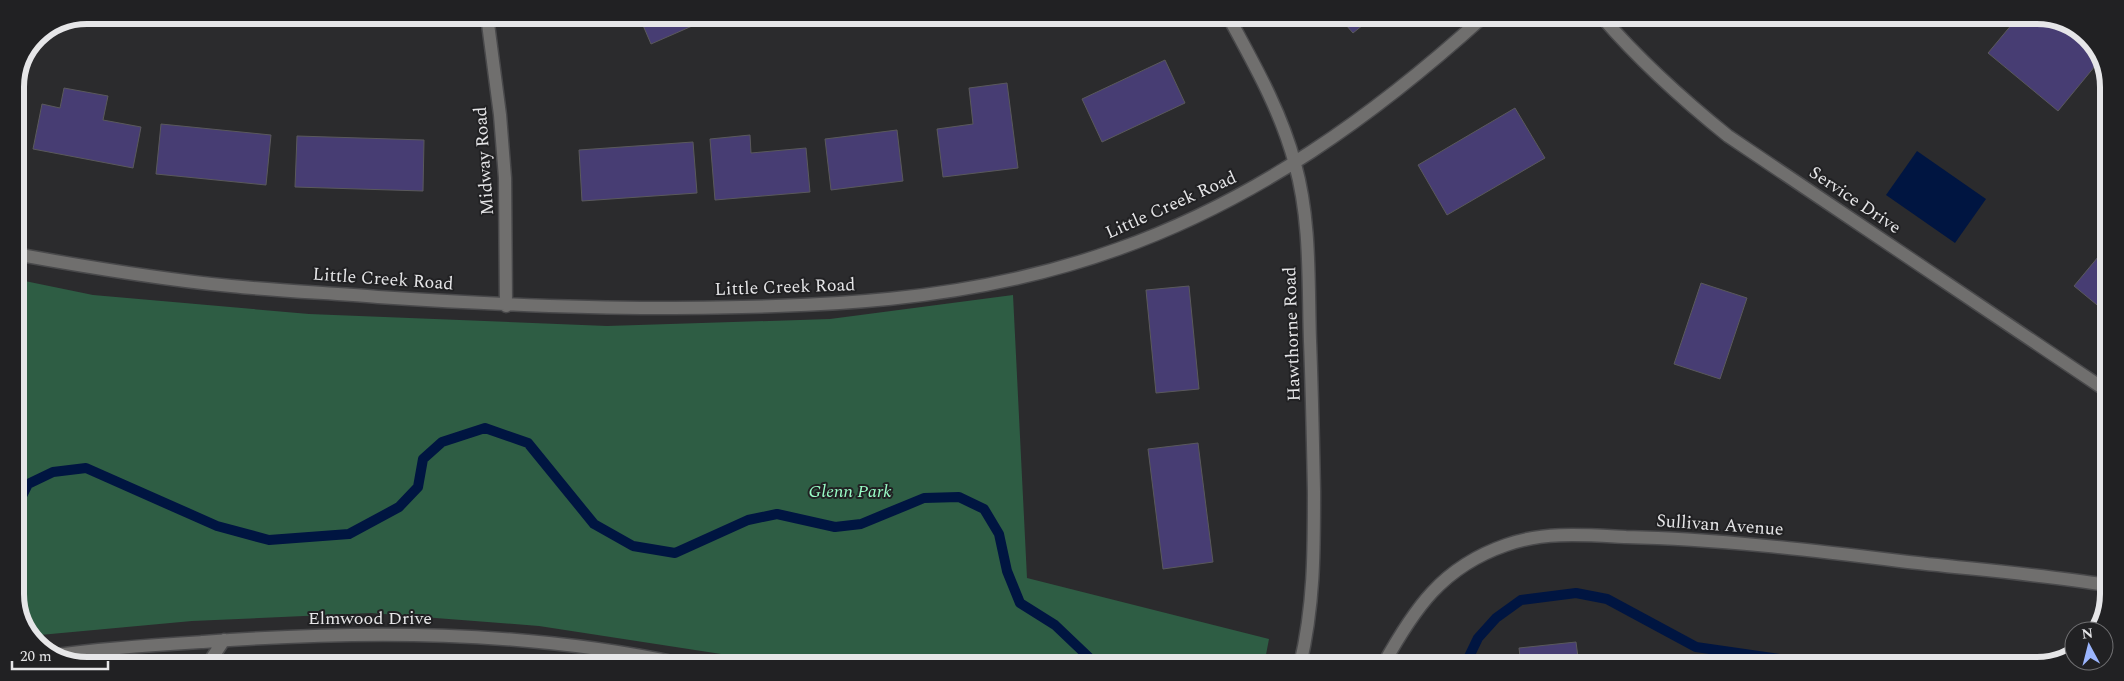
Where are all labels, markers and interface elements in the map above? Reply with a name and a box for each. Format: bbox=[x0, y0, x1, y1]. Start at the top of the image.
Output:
street label: Midway Road bbox=[467, 106, 501, 216]
street label: Service Drive bbox=[1804, 159, 1906, 241]
street label: Little Creek Road bbox=[1101, 164, 1241, 246]
street label: Little Creek Road bbox=[312, 261, 454, 297]
street label: Hawthorne Road bbox=[1276, 266, 1308, 402]
street label: Little Creek Road bbox=[714, 271, 856, 303]
park label: Glenn Park bbox=[808, 478, 892, 505]
street label: Sullivan Avenue bbox=[1655, 507, 1785, 543]
street label: Elmwood Drive bbox=[308, 605, 432, 632]
north arrow bbox=[2064, 621, 2114, 671]
text: N bbox=[2081, 622, 2094, 645]
scale bar bbox=[12, 638, 109, 670]
text: 20 m bbox=[20, 645, 52, 668]

